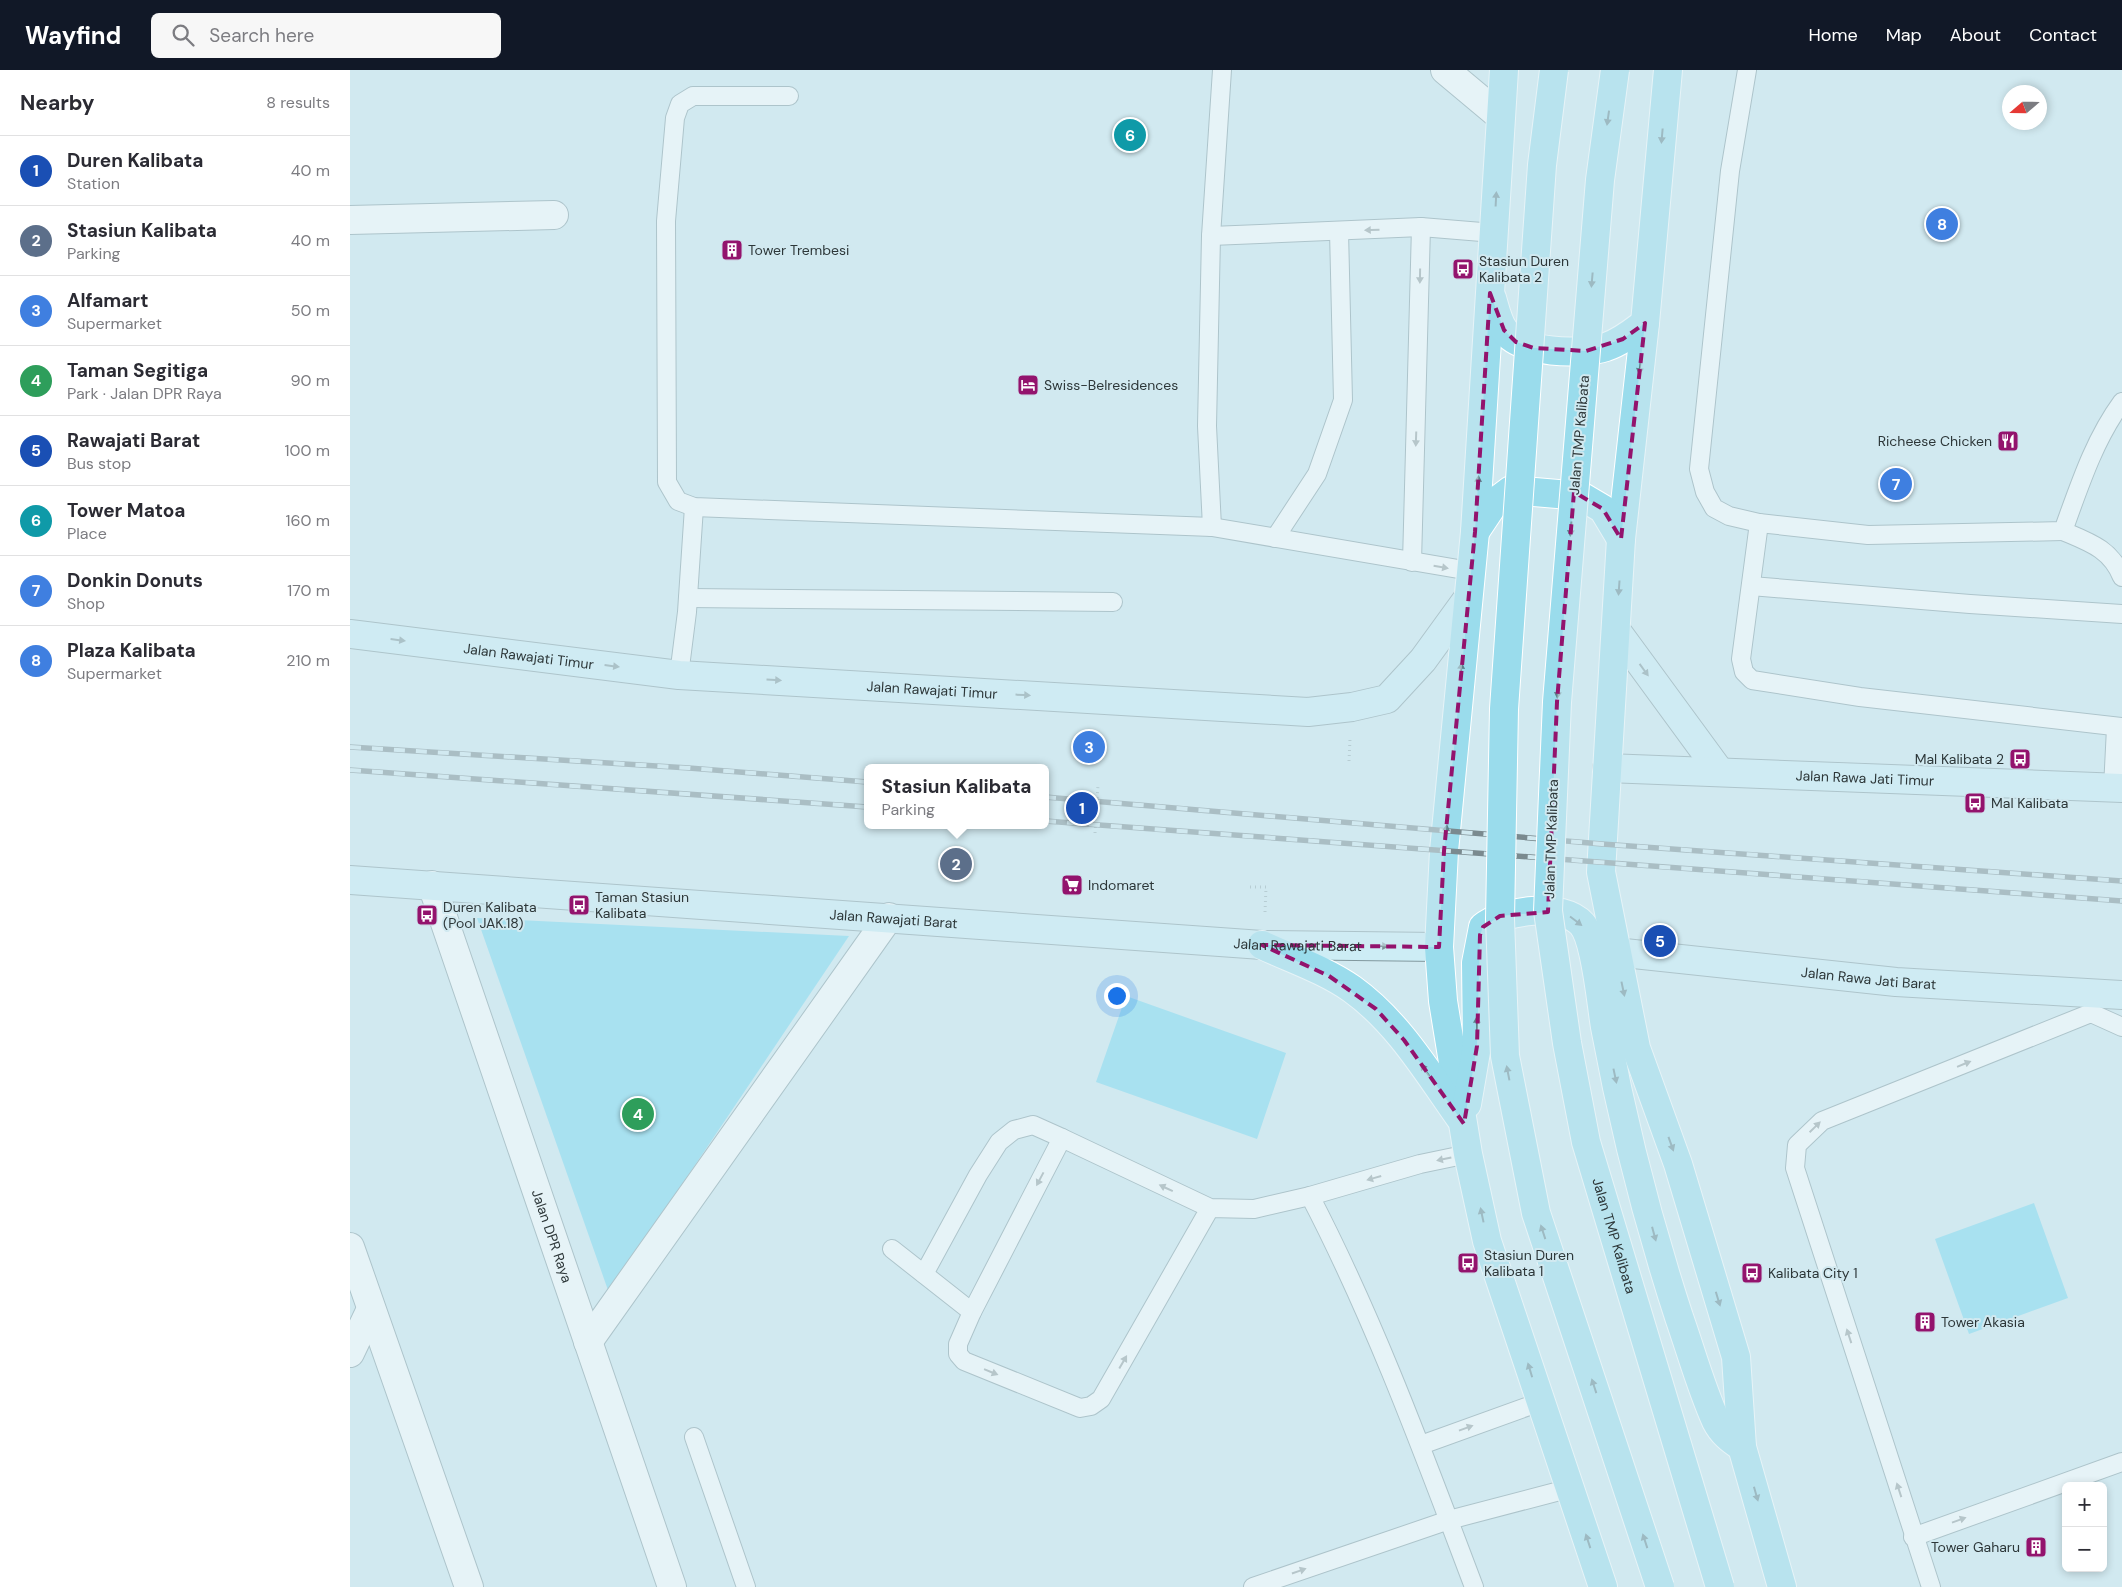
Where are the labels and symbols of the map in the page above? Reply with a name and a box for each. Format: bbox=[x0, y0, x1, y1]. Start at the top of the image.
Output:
north arrow bbox=[2002, 85, 2047, 130]
one-way arrow bbox=[1604, 111, 1612, 127]
pin: 6 bbox=[1114, 116, 1146, 154]
one-way arrow bbox=[1658, 128, 1666, 144]
one-way arrow bbox=[1492, 191, 1500, 207]
pin: 8 bbox=[1926, 205, 1958, 243]
one-way arrow bbox=[1364, 226, 1380, 234]
building icon: Tower Trembesi bbox=[720, 238, 744, 262]
place label: Tower Trembesi bbox=[748, 241, 849, 259]
place label: Stasiun Duren Kalibata 2 bbox=[1479, 252, 1569, 286]
bus stop icon: Stasiun Duren Kalibata 2 bbox=[1451, 257, 1475, 281]
one-way arrow bbox=[1416, 268, 1424, 284]
one-way arrow bbox=[1587, 272, 1595, 288]
one-way arrow bbox=[1636, 360, 1644, 376]
hotel icon: Swiss-Belresidences bbox=[1016, 373, 1040, 397]
street label: Jalan TMP Kalibata bbox=[1565, 375, 1593, 495]
place label: Swiss-Belresidences bbox=[1044, 376, 1178, 394]
restaurant icon: Richeese Chicken bbox=[1996, 429, 2020, 453]
one-way arrow bbox=[1412, 431, 1420, 447]
place label: Richeese Chicken bbox=[1878, 432, 1992, 450]
pin: 7 bbox=[1880, 465, 1912, 503]
one-way arrow bbox=[1474, 475, 1482, 491]
one-way arrow bbox=[1567, 521, 1575, 537]
one-way arrow bbox=[1433, 563, 1449, 571]
one-way arrow bbox=[1614, 580, 1622, 596]
one-way arrow bbox=[391, 636, 407, 644]
street label: Jalan Rawajati Timur bbox=[462, 639, 595, 673]
one-way arrow bbox=[604, 662, 620, 670]
one-way arrow bbox=[1457, 662, 1465, 678]
one-way arrow bbox=[1639, 663, 1650, 676]
one-way arrow bbox=[766, 677, 782, 685]
street label: Jalan Rawajati Timur bbox=[866, 677, 998, 703]
one-way arrow bbox=[1553, 683, 1561, 699]
one-way arrow bbox=[1015, 691, 1031, 699]
pin: 3 bbox=[1073, 728, 1105, 766]
bus stop icon: Mal Kalibata 2 bbox=[2008, 747, 2032, 771]
place label: Mal Kalibata 2 bbox=[1915, 750, 2004, 768]
street label: Jalan Rawa Jati Timur bbox=[1795, 766, 1934, 790]
street label: Jalan TMP Kalibata bbox=[1540, 779, 1562, 899]
pin: 1 bbox=[1066, 789, 1098, 827]
bus stop icon: Mal Kalibata bbox=[1963, 791, 1987, 815]
place label: Mal Kalibata bbox=[1991, 794, 2069, 812]
one-way arrow bbox=[1442, 823, 1450, 839]
pin: 2 bbox=[940, 845, 972, 883]
supermarket icon: Indomaret bbox=[1060, 873, 1084, 897]
place label: Indomaret bbox=[1088, 876, 1155, 894]
place label: Taman Stasiun Kalibata bbox=[595, 888, 689, 922]
bus stop icon: Taman Stasiun Kalibata bbox=[567, 893, 591, 917]
place label: Duren Kalibata (Pool JAK.18) bbox=[443, 898, 537, 932]
bus stop icon: Duren Kalibata (Pool JAK.18) bbox=[415, 903, 439, 927]
street label: Jalan Rawajati Barat bbox=[829, 905, 958, 932]
one-way arrow bbox=[1570, 915, 1583, 926]
pin: 5 bbox=[1644, 922, 1676, 960]
street label: Jalan Rawajati Barat bbox=[1233, 934, 1362, 955]
one-way arrow bbox=[1373, 942, 1389, 950]
street label: Jalan Rawa Jati Barat bbox=[1800, 963, 1937, 993]
one-way arrow bbox=[1619, 981, 1627, 996]
your location bbox=[1104, 983, 1130, 1009]
one-way arrow bbox=[1473, 1015, 1481, 1031]
one-way arrow bbox=[1957, 1059, 1971, 1067]
one-way arrow bbox=[1420, 1063, 1430, 1076]
one-way arrow bbox=[1504, 1065, 1512, 1081]
one-way arrow bbox=[1611, 1068, 1619, 1083]
pin: 4 bbox=[622, 1095, 654, 1133]
one-way arrow bbox=[1809, 1121, 1821, 1133]
one-way arrow bbox=[1667, 1136, 1675, 1151]
one-way arrow bbox=[1437, 1155, 1452, 1163]
one-way arrow bbox=[1036, 1172, 1044, 1187]
one-way arrow bbox=[1366, 1174, 1381, 1182]
street label: Jalan TMP Kalibata bbox=[1588, 1176, 1640, 1296]
one-way arrow bbox=[1159, 1183, 1173, 1191]
street label: Jalan DPR Raya bbox=[528, 1187, 576, 1285]
one-way arrow bbox=[1478, 1208, 1486, 1223]
one-way arrow bbox=[1538, 1225, 1546, 1240]
one-way arrow bbox=[1650, 1226, 1658, 1241]
place label: Stasiun Duren Kalibata 1 bbox=[1484, 1246, 1574, 1280]
bus stop icon: Stasiun Duren Kalibata 1 bbox=[1456, 1251, 1480, 1275]
bus stop icon: Kalibata City 1 bbox=[1740, 1261, 1764, 1285]
place label: Kalibata City 1 bbox=[1768, 1264, 1858, 1282]
one-way arrow bbox=[1715, 1292, 1723, 1307]
building icon: Tower Akasia bbox=[1913, 1310, 1937, 1334]
place label: Tower Akasia bbox=[1941, 1313, 2025, 1331]
one-way arrow bbox=[1845, 1328, 1852, 1343]
one-way arrow bbox=[1118, 1355, 1127, 1368]
one-way arrow bbox=[1526, 1362, 1534, 1377]
one-way arrow bbox=[984, 1368, 999, 1376]
one-way arrow bbox=[1589, 1379, 1597, 1394]
one-way arrow bbox=[1459, 1423, 1474, 1431]
one-way arrow bbox=[1894, 1483, 1902, 1498]
one-way arrow bbox=[1752, 1487, 1760, 1502]
one-way arrow bbox=[1952, 1516, 1967, 1524]
one-way arrow bbox=[1584, 1533, 1591, 1548]
one-way arrow bbox=[1641, 1533, 1648, 1548]
building icon: Tower Gaharu bbox=[2024, 1535, 2048, 1559]
place label: Tower Gaharu bbox=[1931, 1538, 2020, 1556]
one-way arrow bbox=[1292, 1567, 1307, 1575]

